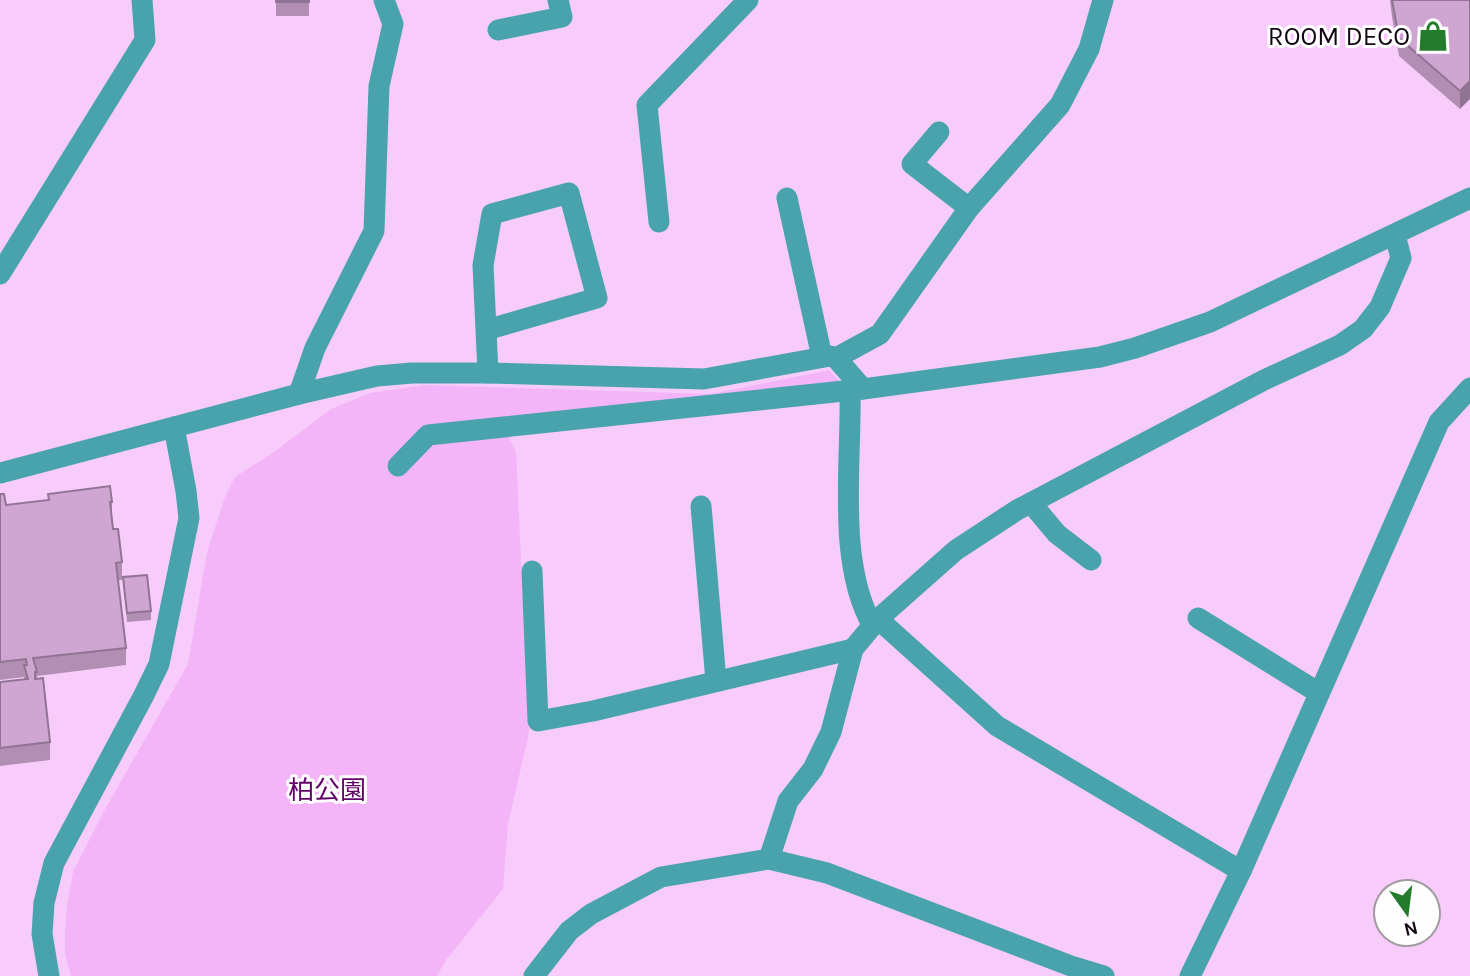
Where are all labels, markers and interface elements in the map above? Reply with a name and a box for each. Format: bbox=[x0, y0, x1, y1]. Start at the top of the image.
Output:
shop icon: ROOM DECO bbox=[1416, 19, 1450, 53]
place label: ROOM DECO bbox=[1268, 21, 1410, 52]
park label: 柏公園 bbox=[288, 775, 366, 806]
north arrow bbox=[1372, 878, 1442, 948]
text: N bbox=[1402, 916, 1420, 941]

